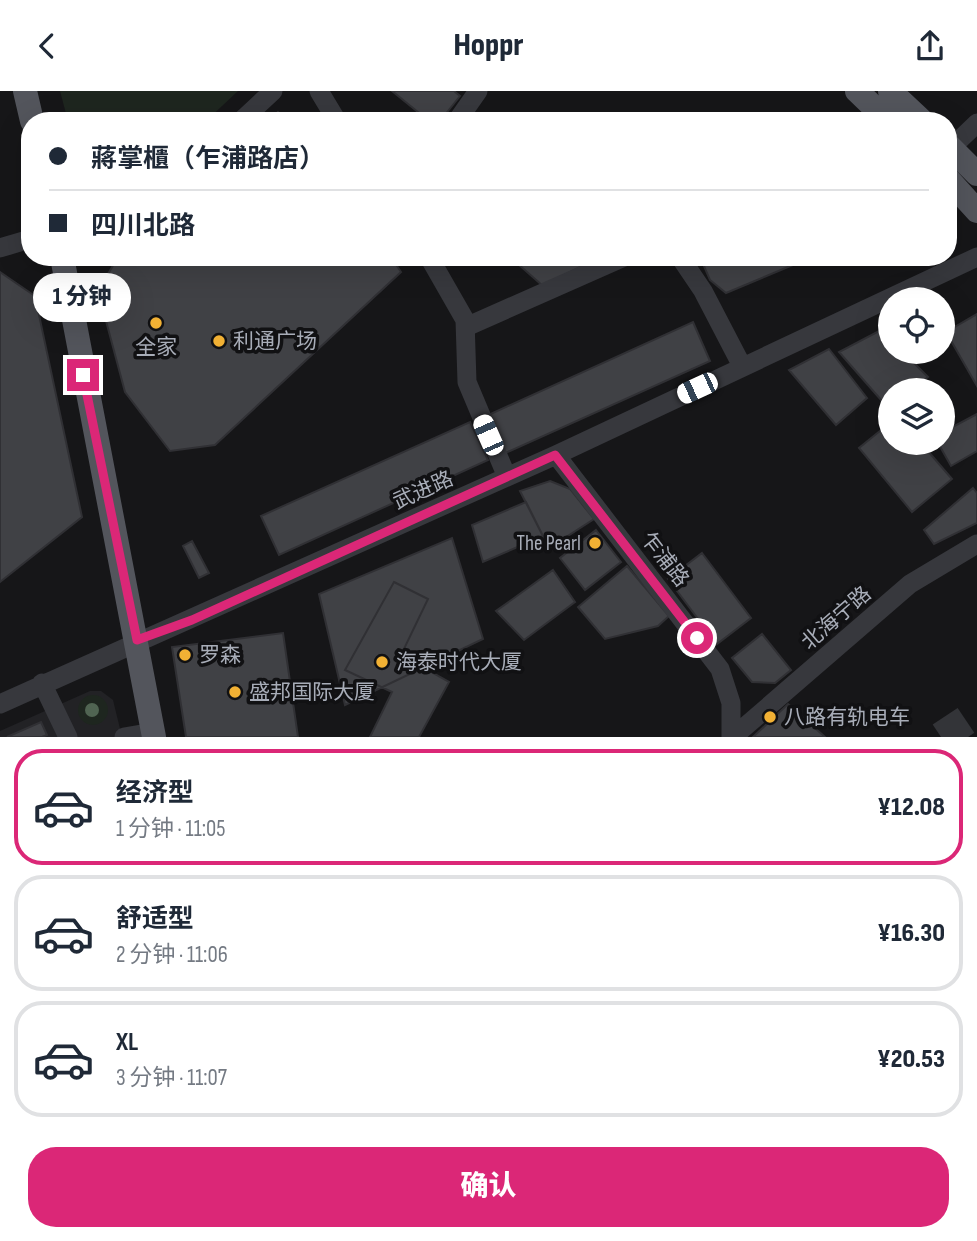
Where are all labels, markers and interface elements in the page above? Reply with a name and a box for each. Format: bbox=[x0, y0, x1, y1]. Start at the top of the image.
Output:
text: Hoppr bbox=[453, 26, 524, 65]
icon: back bbox=[28, 27, 66, 65]
icon: share bbox=[911, 27, 949, 65]
text: 蔣掌櫃（乍浦路店） bbox=[91, 144, 325, 175]
text: 四川北路 bbox=[91, 211, 195, 242]
callout: 1 分钟 bbox=[34, 273, 132, 323]
text: 1 分钟 bbox=[53, 283, 111, 311]
map controls bbox=[878, 287, 955, 455]
button: locate bbox=[878, 287, 955, 364]
marker: 全家 bbox=[148, 315, 164, 331]
place label: 利通广场 bbox=[233, 329, 317, 354]
marker: 利通广场 bbox=[211, 333, 227, 349]
place label: 全家 bbox=[135, 335, 177, 360]
route end bbox=[67, 359, 99, 391]
car bbox=[674, 370, 721, 406]
button: layers bbox=[878, 378, 955, 455]
car bbox=[470, 412, 507, 458]
street label: 武进路 bbox=[389, 466, 457, 515]
street label: 乍浦路 bbox=[635, 527, 694, 592]
place label: The Pearl bbox=[517, 531, 581, 556]
marker: The Pearl bbox=[587, 535, 603, 551]
street label: 北海宁路 bbox=[796, 581, 876, 655]
route start bbox=[681, 622, 713, 654]
place label: 罗森 bbox=[199, 643, 241, 668]
marker: 罗森 bbox=[177, 647, 193, 663]
place label: 海泰时代大厦 bbox=[396, 650, 522, 675]
marker: 海泰时代大厦 bbox=[374, 654, 390, 670]
place label: 盛邦国际大厦 bbox=[249, 680, 375, 705]
marker: 盛邦国际大厦 bbox=[227, 684, 243, 700]
place label: 八路有轨电车 bbox=[784, 705, 910, 730]
marker: 八路有轨电车 bbox=[762, 709, 778, 725]
icon: car bbox=[32, 776, 95, 839]
text: 经济型 bbox=[116, 778, 194, 809]
text: ¥12.08 bbox=[878, 792, 945, 823]
text: 1 分钟 · 11:05 bbox=[116, 815, 226, 843]
icon: car bbox=[32, 902, 95, 965]
text: 舒适型 bbox=[116, 904, 194, 935]
text: ¥16.30 bbox=[877, 918, 945, 949]
text: 2 分钟 · 11:06 bbox=[116, 941, 228, 969]
text: XL bbox=[116, 1027, 138, 1058]
icon: car bbox=[32, 1028, 95, 1091]
text: ¥20.53 bbox=[877, 1044, 945, 1075]
text: 3 分钟 · 11:07 bbox=[116, 1064, 227, 1092]
button: 确认 bbox=[28, 1147, 949, 1227]

